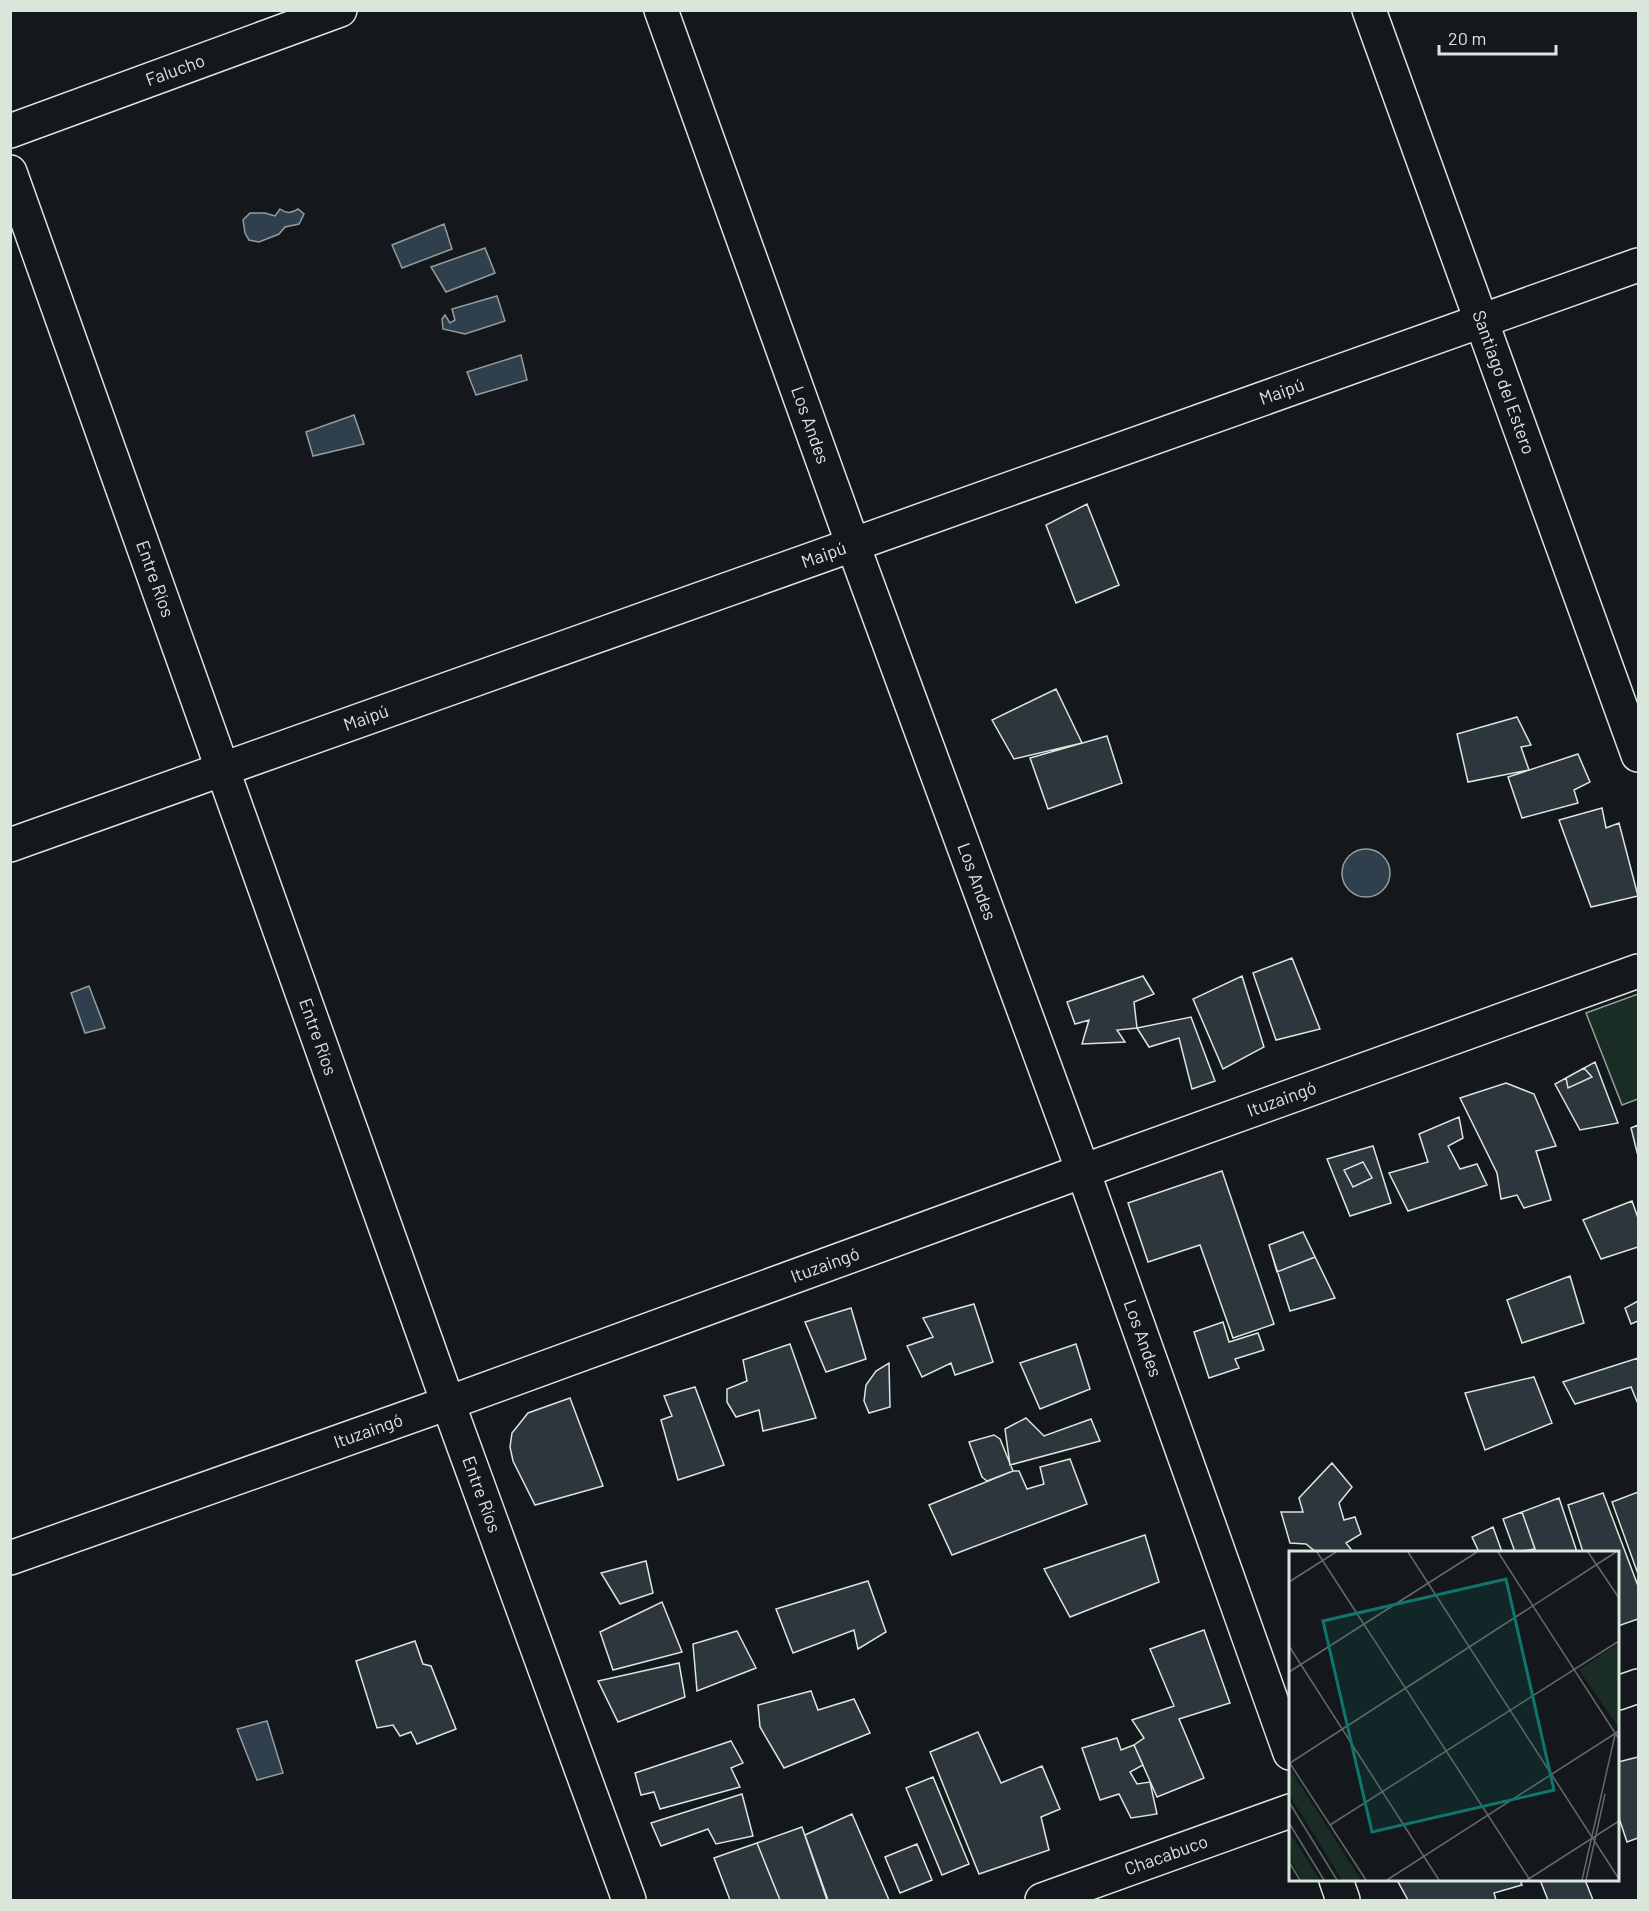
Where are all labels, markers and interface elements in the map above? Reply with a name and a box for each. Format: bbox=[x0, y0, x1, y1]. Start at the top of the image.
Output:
scale bar bbox=[1439, 18, 1556, 56]
text: 20 m bbox=[1448, 27, 1486, 49]
street label: Falucho bbox=[142, 49, 208, 90]
street label: Santiago del Estero bbox=[1468, 307, 1541, 457]
street label: Maipú bbox=[1256, 373, 1307, 409]
street label: Los Andes bbox=[787, 383, 835, 466]
street label: Maipú bbox=[798, 536, 849, 572]
street label: Entre Ríos bbox=[132, 537, 180, 620]
street label: Maipú bbox=[340, 699, 391, 735]
street label: Los Andes bbox=[953, 840, 1002, 923]
street label: Entre Ríos bbox=[295, 995, 342, 1078]
street label: Ituzaingó bbox=[1244, 1076, 1319, 1121]
street label: Ituzaingó bbox=[787, 1242, 862, 1287]
street label: Los Andes bbox=[1120, 1296, 1167, 1380]
street label: Ituzaingó bbox=[330, 1408, 405, 1453]
street label: Entre Ríos bbox=[458, 1453, 506, 1536]
inset map bbox=[1289, 1551, 1619, 1881]
street label: Chacabuco bbox=[1121, 1829, 1211, 1880]

